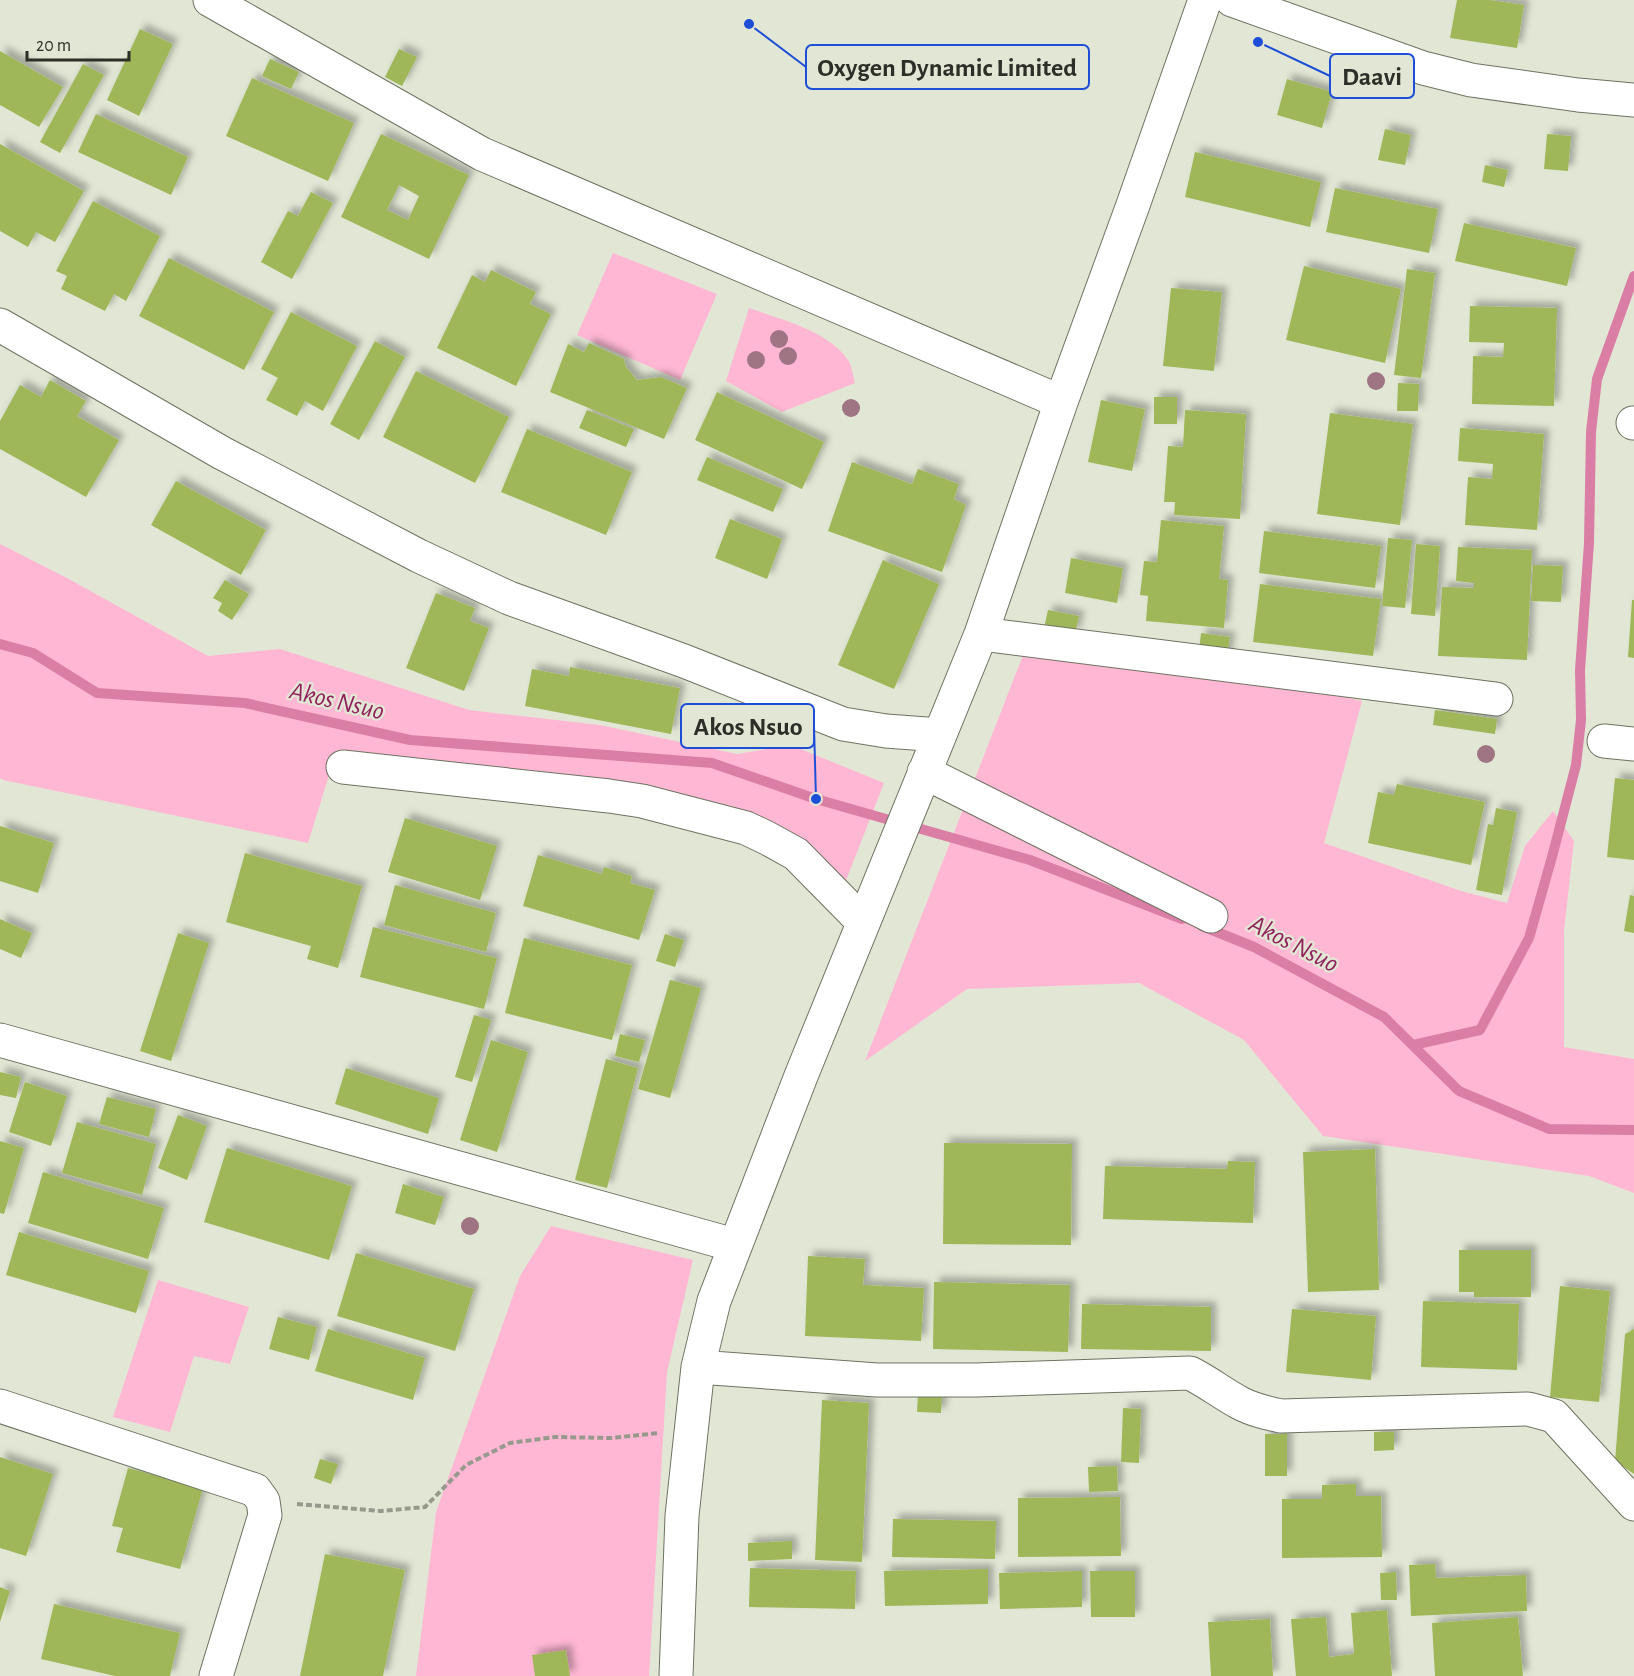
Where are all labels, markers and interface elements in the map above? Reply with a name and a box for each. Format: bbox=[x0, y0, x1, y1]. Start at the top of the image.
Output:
scale bar bbox=[27, 24, 129, 62]
text: 20 m bbox=[36, 37, 71, 55]
callout: Oxygen Dynamic Limited bbox=[806, 45, 1089, 89]
callout: Daavi bbox=[1330, 54, 1414, 98]
text: Oxygen Dynamic Limited bbox=[817, 55, 1077, 81]
text: Daavi bbox=[1342, 64, 1402, 90]
water label: Akos Nsuo bbox=[286, 677, 387, 724]
callout: Akos Nsuo bbox=[681, 704, 814, 748]
text: Akos Nsuo bbox=[693, 714, 803, 740]
water label: Akos Nsuo bbox=[1244, 910, 1343, 977]

